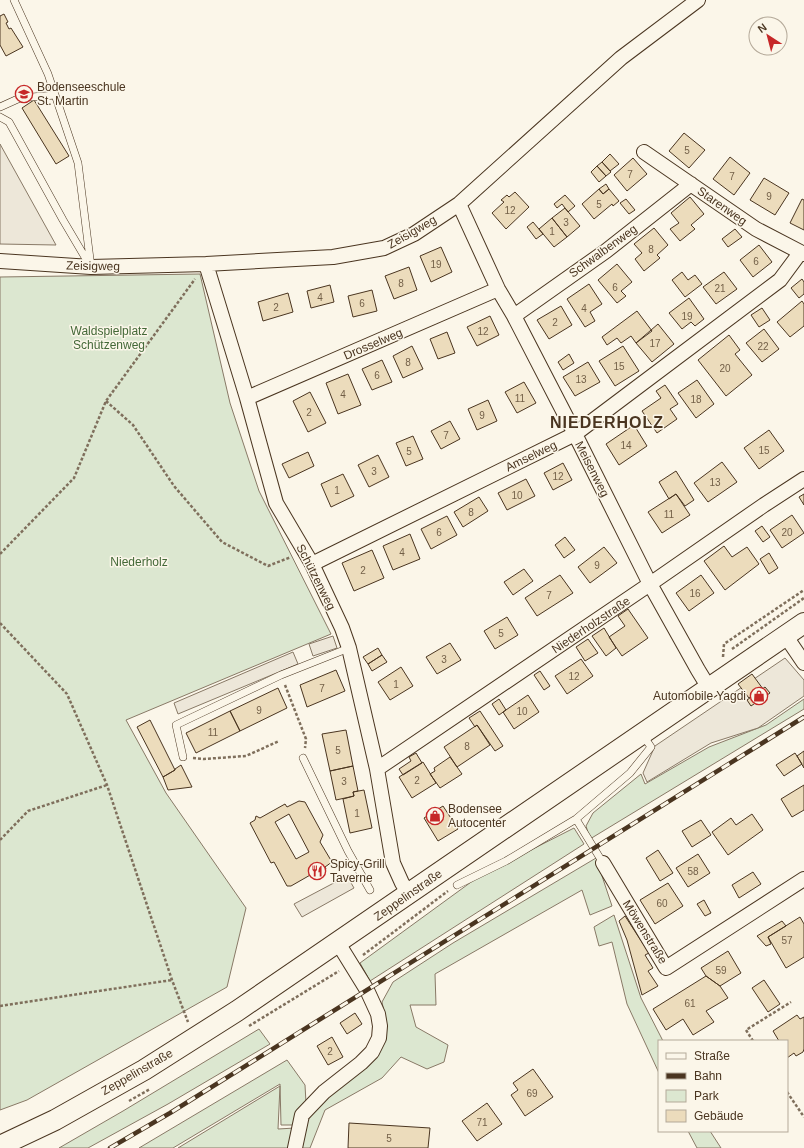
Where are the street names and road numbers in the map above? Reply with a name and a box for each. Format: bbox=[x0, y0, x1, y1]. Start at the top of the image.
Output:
street label: Starenweg bbox=[694, 184, 750, 228]
street label: Zeisigweg bbox=[385, 212, 439, 252]
street label: Schwalbenweg bbox=[566, 222, 640, 280]
street label: Zeisigweg bbox=[66, 259, 120, 273]
street label: Drosselweg bbox=[341, 325, 405, 363]
street label: Amselweg bbox=[503, 438, 559, 474]
street label: Meisenweg bbox=[572, 439, 612, 499]
street label: Schützenweg bbox=[293, 542, 339, 612]
street label: Niederholzstraße bbox=[549, 593, 633, 656]
street label: Zeppelinstraße bbox=[371, 866, 445, 924]
street label: Möwenstraße bbox=[620, 897, 670, 967]
street label: Zeppelinstraße bbox=[99, 1046, 175, 1098]

